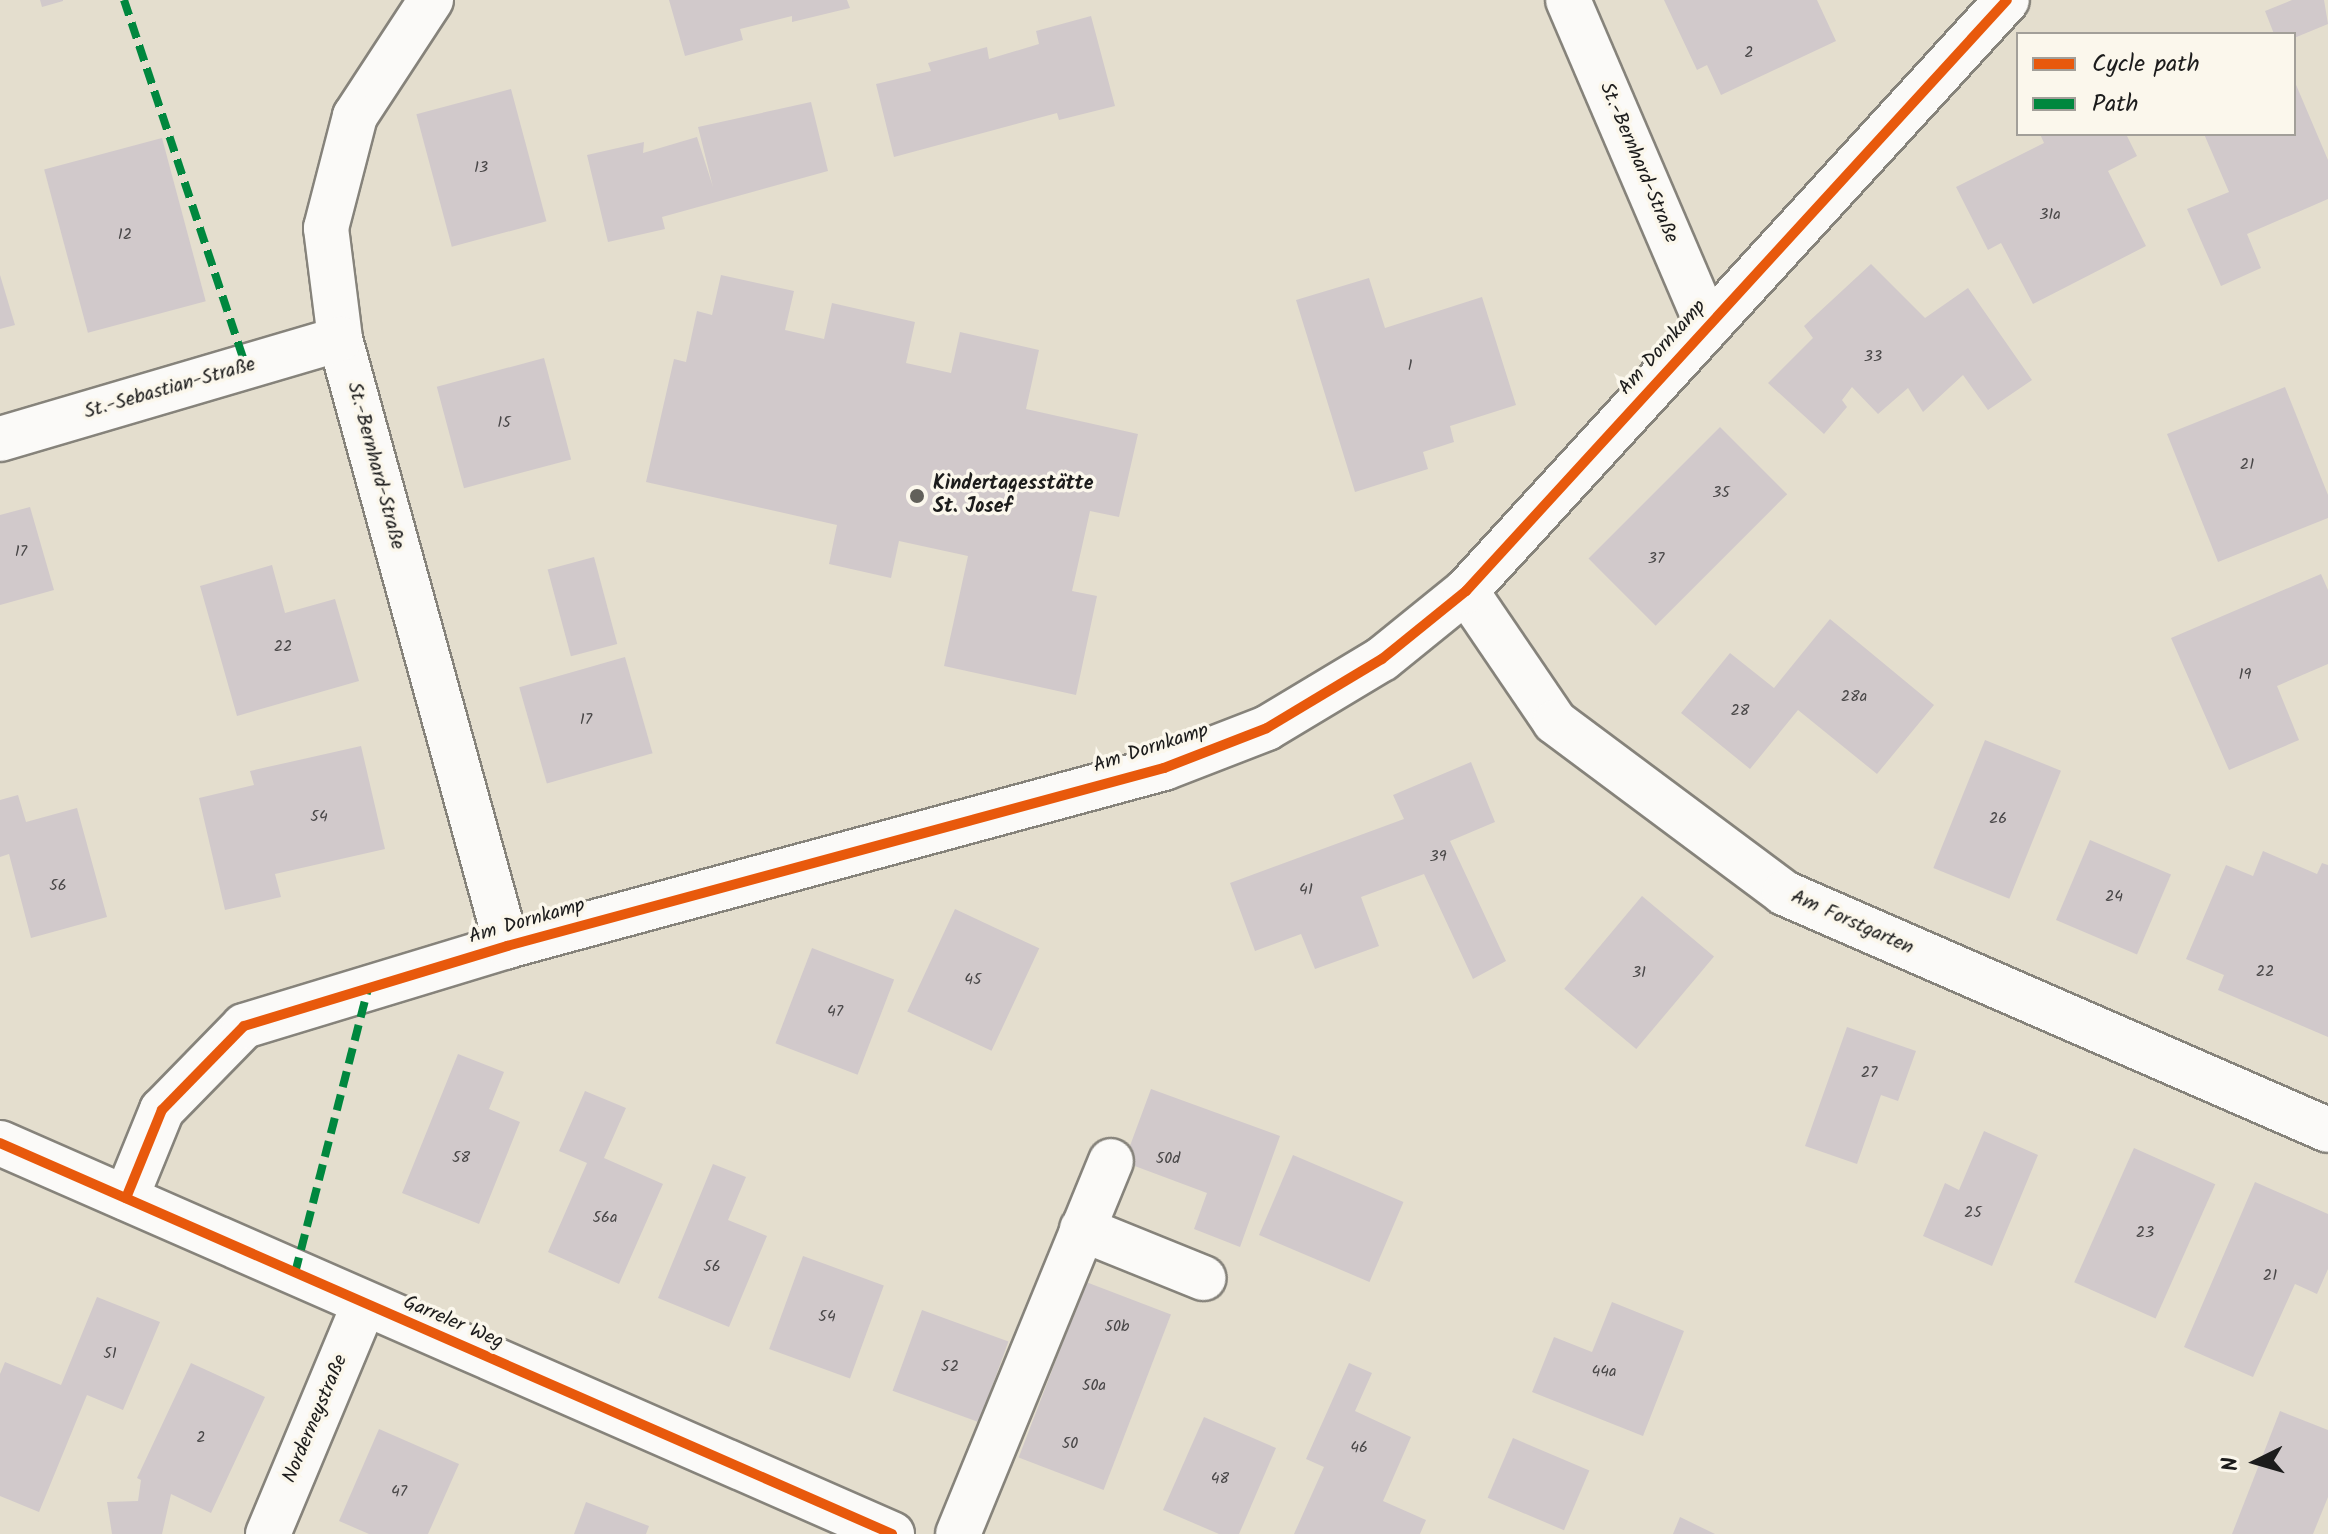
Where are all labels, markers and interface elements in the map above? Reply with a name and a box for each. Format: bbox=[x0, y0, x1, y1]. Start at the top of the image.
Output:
legend bbox=[2016, 32, 2296, 136]
house number: 2 bbox=[1744, 43, 1754, 63]
text: Cycle path bbox=[2092, 45, 2200, 84]
street label: St.-Bernhard-Straße bbox=[1593, 79, 1683, 247]
text: Path bbox=[2092, 85, 2138, 124]
house number: 13 bbox=[474, 158, 488, 178]
house number: 31a bbox=[2039, 205, 2061, 225]
house number: 12 bbox=[118, 225, 132, 245]
street label: Am Dornkamp bbox=[1614, 296, 1712, 400]
house number: 33 bbox=[1864, 347, 1882, 367]
street label: St.-Sebastian-Straße bbox=[82, 353, 258, 425]
house number: 1 bbox=[1407, 356, 1413, 376]
street label: St.-Bernhard-Straße bbox=[341, 380, 409, 552]
house number: 15 bbox=[497, 413, 511, 433]
house number: 21 bbox=[2240, 455, 2254, 475]
place label: Kindertagesstätte St. Josef bbox=[933, 472, 1094, 519]
house number: 35 bbox=[1712, 483, 1730, 503]
marker: Kindertagesstätte St. Josef bbox=[908, 487, 926, 505]
house number: 17 bbox=[15, 542, 27, 562]
house number: 37 bbox=[1648, 549, 1664, 569]
house number: 22 bbox=[274, 637, 292, 657]
house number: 19 bbox=[2239, 665, 2251, 685]
house number: 28a bbox=[1841, 687, 1867, 707]
house number: 28 bbox=[1731, 701, 1749, 721]
house number: 17 bbox=[580, 710, 592, 730]
street label: Am Dornkamp bbox=[1090, 719, 1212, 779]
house number: 54 bbox=[310, 807, 328, 827]
house number: 26 bbox=[1989, 809, 2007, 829]
house number: 39 bbox=[1430, 847, 1446, 867]
house number: 56 bbox=[49, 876, 67, 896]
house number: 41 bbox=[1299, 880, 1313, 900]
street label: Am Forstgarten bbox=[1787, 885, 1917, 961]
house number: 24 bbox=[2105, 887, 2123, 907]
street label: Am Dornkamp bbox=[466, 894, 588, 950]
house number: 22 bbox=[2256, 962, 2274, 982]
house number: 31 bbox=[1632, 963, 1646, 983]
house number: 45 bbox=[964, 970, 982, 990]
house number: 47 bbox=[827, 1002, 843, 1022]
house number: 27 bbox=[1861, 1063, 1877, 1083]
house number: 58 bbox=[452, 1148, 470, 1168]
house number: 50d bbox=[1156, 1149, 1180, 1169]
house number: 25 bbox=[1964, 1203, 1982, 1223]
house number: 56a bbox=[593, 1208, 617, 1228]
house number: 23 bbox=[2136, 1223, 2154, 1243]
house number: 56 bbox=[703, 1257, 721, 1277]
house number: 21 bbox=[2263, 1266, 2277, 1286]
street label: Garreler Weg bbox=[399, 1291, 507, 1355]
house number: 54 bbox=[818, 1307, 836, 1327]
house number: 50b bbox=[1105, 1317, 1129, 1337]
house number: 51 bbox=[103, 1344, 117, 1364]
street label: Norderneystraße bbox=[278, 1351, 354, 1487]
house number: 52 bbox=[941, 1357, 959, 1377]
house number: 44a bbox=[1591, 1362, 1617, 1382]
house number: 50a bbox=[1082, 1376, 1106, 1396]
north arrow bbox=[2216, 1422, 2296, 1502]
house number: 2 bbox=[196, 1428, 206, 1448]
house number: 50 bbox=[1062, 1434, 1078, 1454]
house number: 46 bbox=[1350, 1438, 1368, 1458]
text: N bbox=[2214, 1456, 2250, 1473]
house number: 48 bbox=[1211, 1469, 1229, 1489]
house number: 47 bbox=[391, 1482, 407, 1502]

